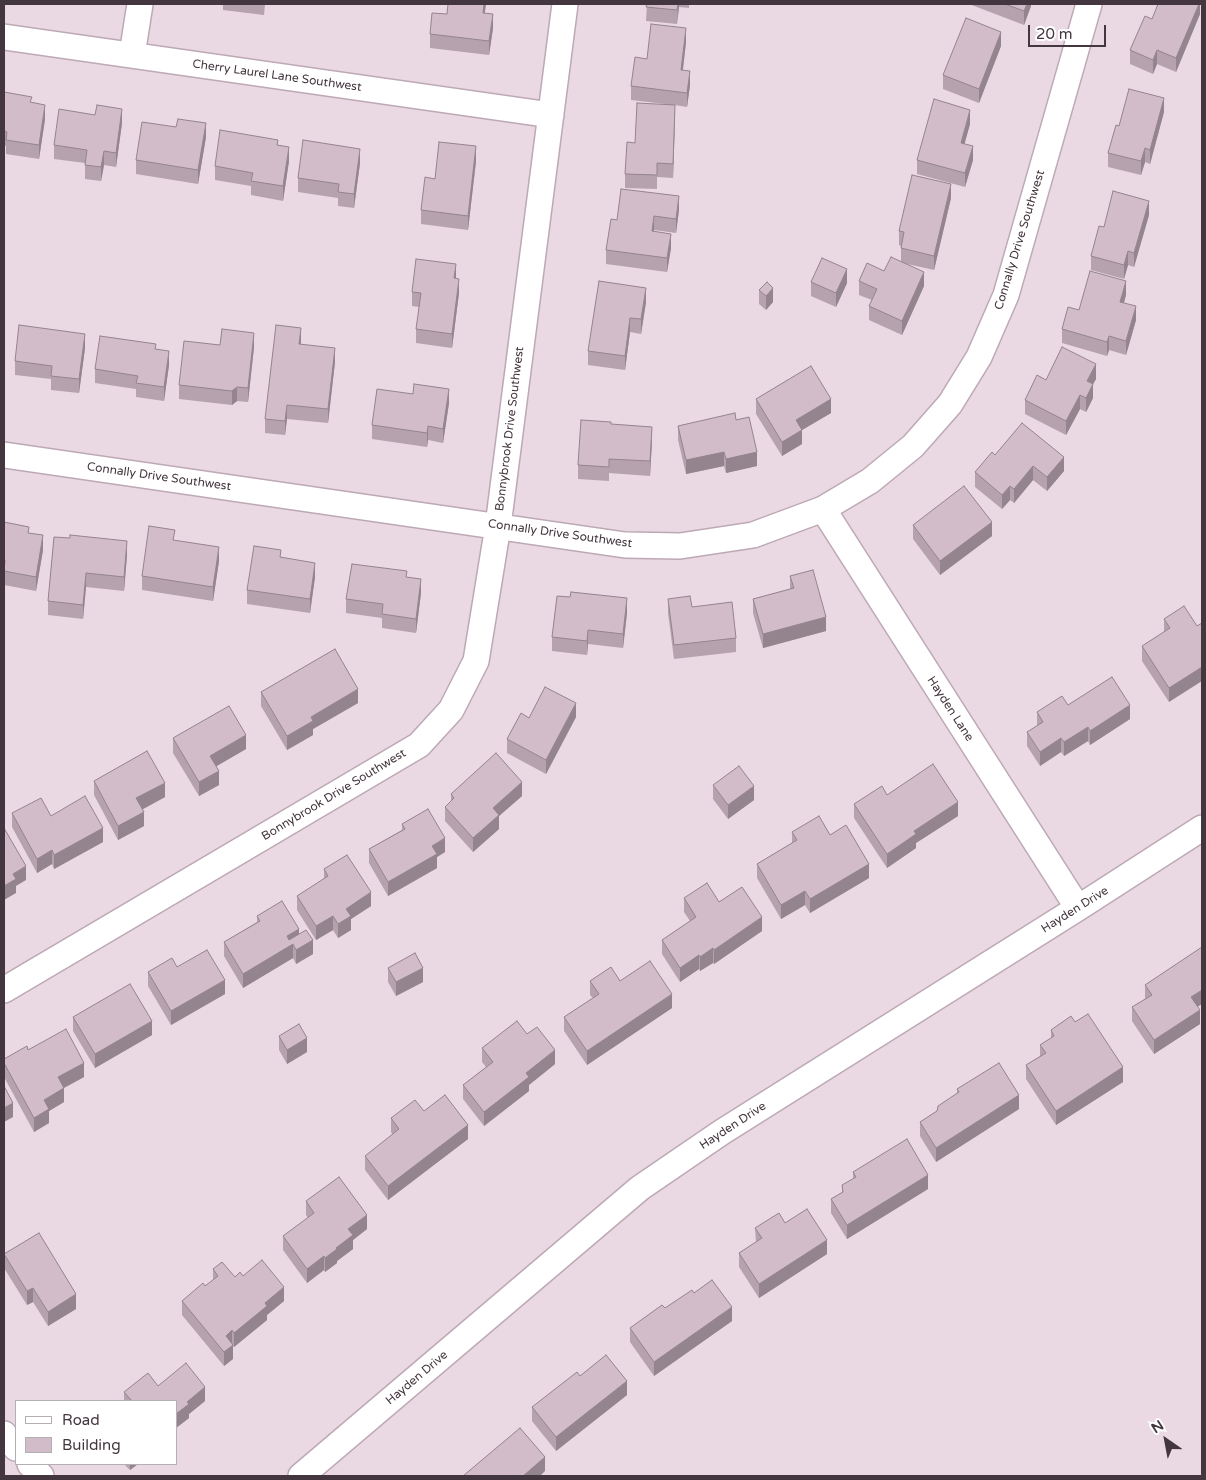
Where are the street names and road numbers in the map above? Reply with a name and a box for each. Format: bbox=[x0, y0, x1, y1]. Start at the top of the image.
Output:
street label: Cherry Laurel Lane Southwest bbox=[192, 57, 362, 95]
street label: Connally Drive Southwest bbox=[992, 168, 1048, 312]
street label: Bonnybrook Drive Southwest bbox=[493, 346, 527, 512]
street label: Connally Drive Southwest bbox=[86, 460, 232, 494]
street label: Connally Drive Southwest bbox=[487, 517, 633, 551]
street label: Hayden Lane bbox=[924, 674, 976, 744]
street label: Bonnybrook Drive Southwest bbox=[259, 746, 409, 844]
street label: Hayden Drive bbox=[1039, 884, 1111, 936]
street label: Hayden Drive bbox=[697, 1099, 769, 1153]
street label: Hayden Drive bbox=[383, 1348, 451, 1408]

